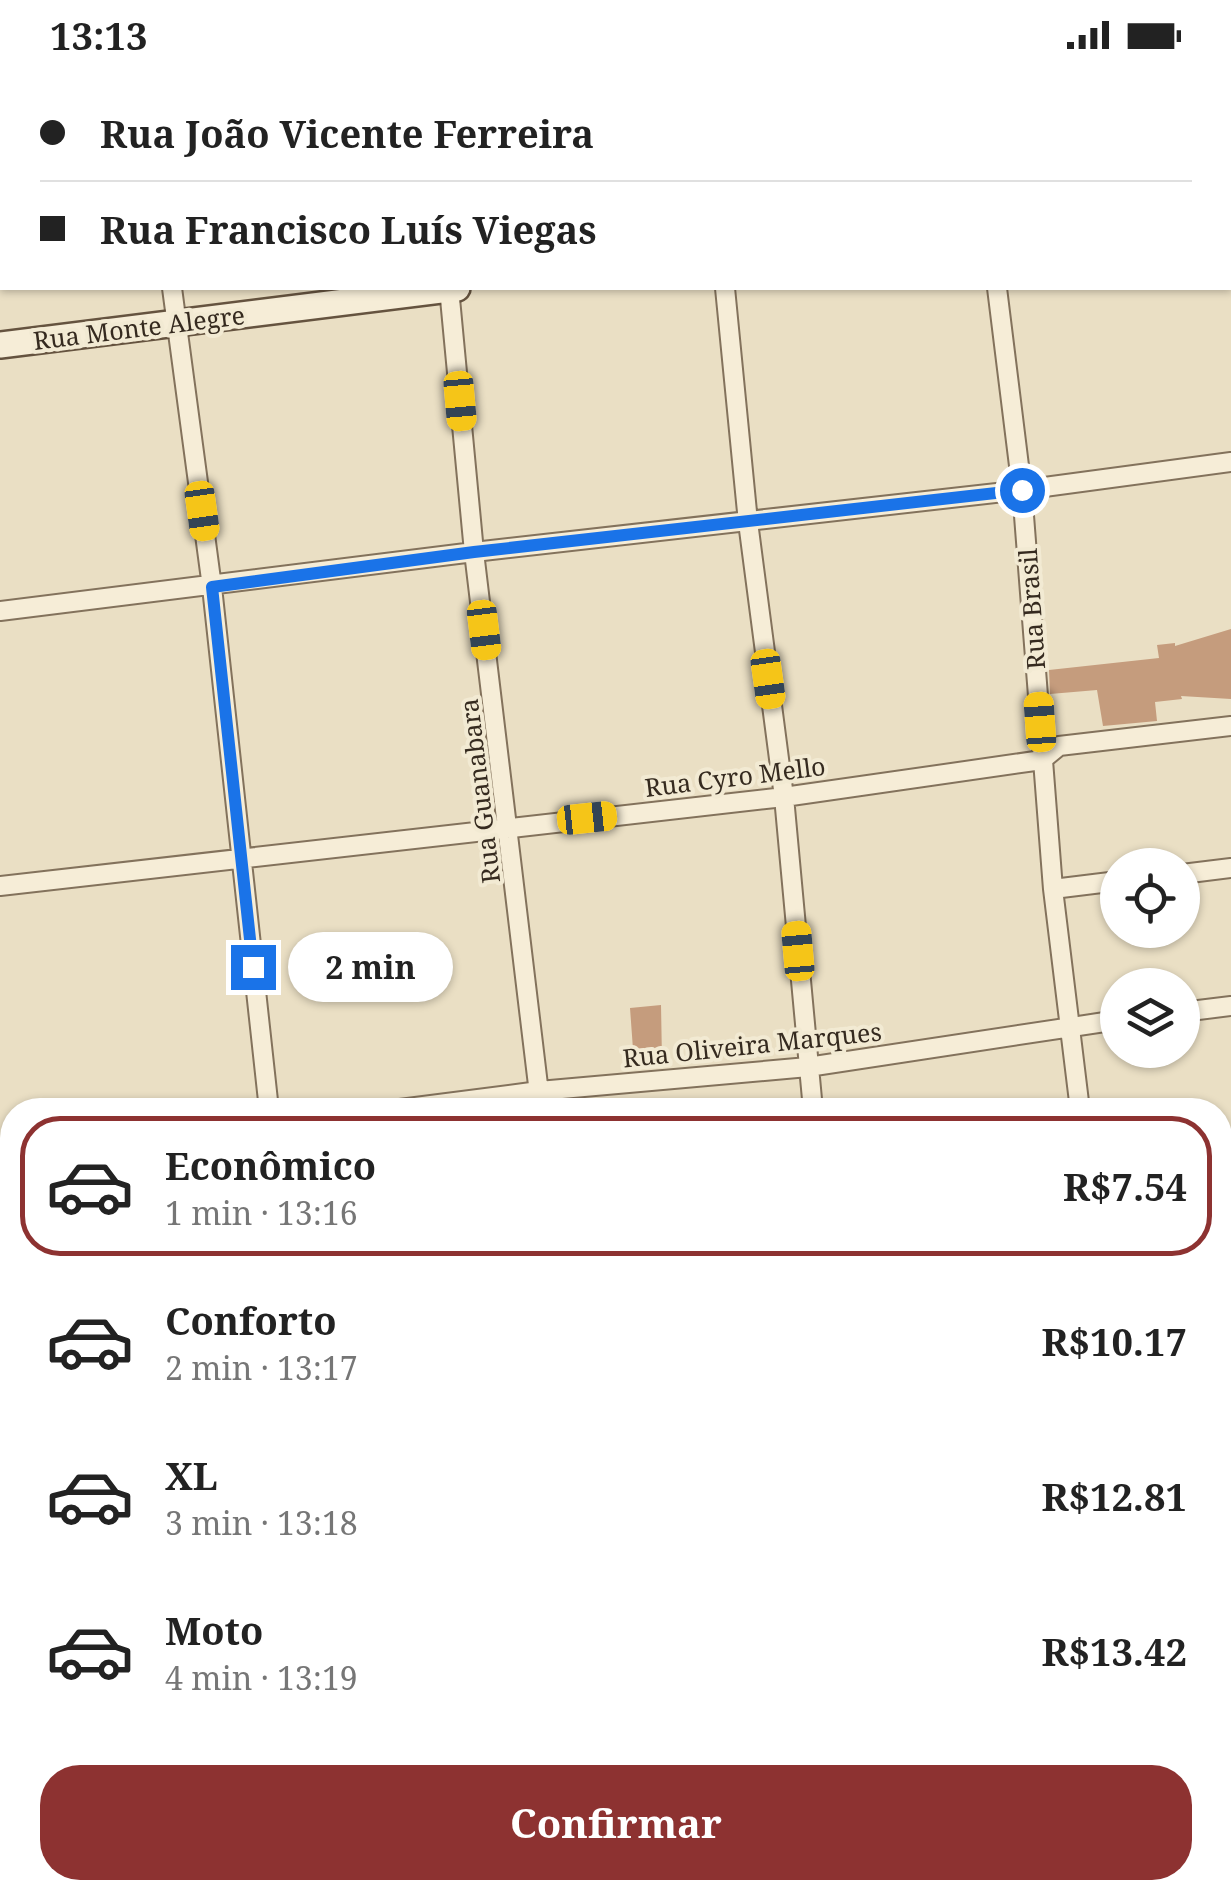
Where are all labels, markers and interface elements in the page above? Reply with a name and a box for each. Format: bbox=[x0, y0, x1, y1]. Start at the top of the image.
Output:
text: 13:13 bbox=[50, 9, 147, 61]
text: Rua João Vicente Ferreira bbox=[100, 107, 594, 159]
text: Rua Francisco Luís Viegas bbox=[100, 203, 597, 255]
street label: Rua Monte Alegre bbox=[31, 297, 247, 357]
car bbox=[442, 370, 478, 432]
route start bbox=[1000, 468, 1045, 513]
car bbox=[183, 479, 221, 543]
street label: Rua Brasil bbox=[1010, 547, 1052, 671]
car bbox=[465, 598, 503, 662]
car bbox=[749, 647, 787, 711]
car bbox=[1023, 691, 1057, 753]
street label: Rua Guanabara bbox=[451, 697, 507, 885]
street label: Rua Cyro Mello bbox=[643, 748, 827, 804]
car bbox=[556, 800, 618, 836]
map controls bbox=[1100, 848, 1200, 1068]
button: locate bbox=[1100, 848, 1200, 948]
car bbox=[780, 920, 816, 982]
callout: 2 min bbox=[288, 932, 453, 1002]
route end bbox=[231, 945, 276, 990]
text: 2 min bbox=[325, 945, 416, 988]
button: layers bbox=[1100, 968, 1200, 1068]
street label: Rua Oliveira Marques bbox=[621, 1014, 883, 1074]
text: Econômico bbox=[165, 1139, 376, 1191]
icon: car bbox=[45, 1141, 135, 1231]
text: R$7.54 bbox=[1063, 1160, 1187, 1212]
text: 1 min · 13:16 bbox=[165, 1191, 358, 1234]
text: Conforto bbox=[165, 1294, 337, 1346]
icon: car bbox=[45, 1296, 135, 1386]
text: R$10.17 bbox=[1041, 1315, 1187, 1367]
text: 2 min · 13:17 bbox=[165, 1346, 358, 1389]
text: XL bbox=[165, 1449, 218, 1501]
icon: car bbox=[45, 1451, 135, 1541]
text: R$12.81 bbox=[1041, 1470, 1187, 1522]
text: 3 min · 13:18 bbox=[165, 1501, 358, 1544]
text: Moto bbox=[165, 1604, 263, 1656]
icon: car bbox=[45, 1606, 135, 1696]
text: R$13.42 bbox=[1041, 1625, 1187, 1677]
text: 4 min · 13:19 bbox=[165, 1656, 358, 1699]
button: Confirmar bbox=[40, 1765, 1192, 1880]

